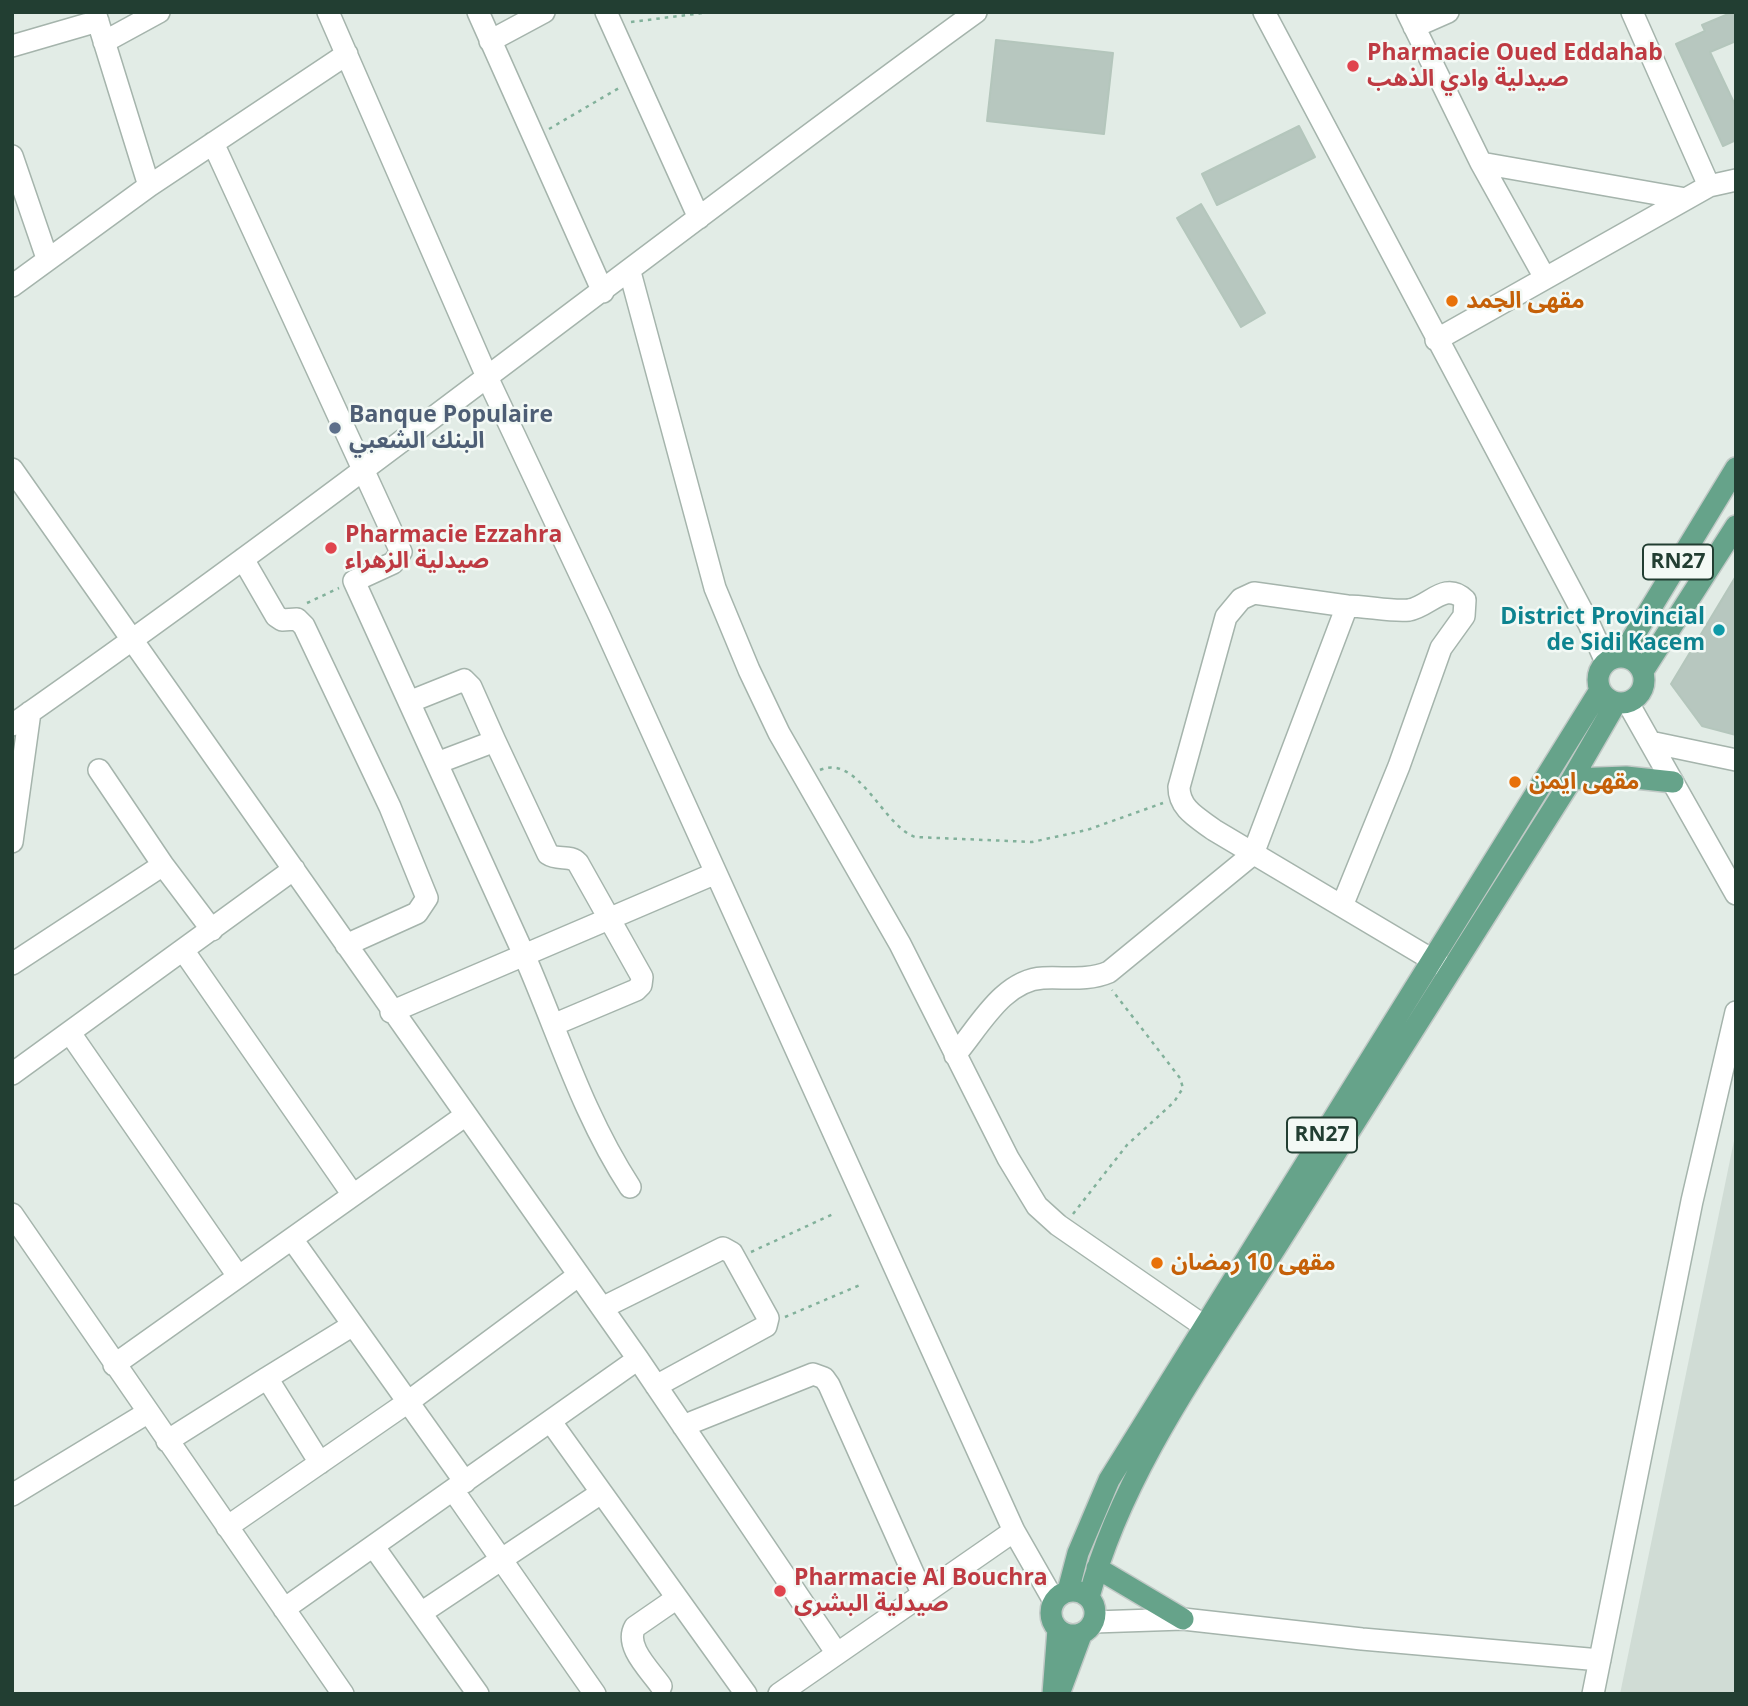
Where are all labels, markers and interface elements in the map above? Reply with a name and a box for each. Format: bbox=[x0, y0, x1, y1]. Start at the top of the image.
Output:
place label: Pharmacie Oued Eddahab صيدلية وادي الذهب bbox=[1367, 39, 1663, 93]
marker: Pharmacie Oued Eddahab صيدلية وادي الذهب bbox=[1345, 58, 1361, 74]
place label: مقهى الجمد bbox=[1466, 287, 1585, 315]
marker: مقهى الجمد bbox=[1444, 293, 1460, 309]
place label: Banque Populaire البنك الشعبي bbox=[349, 401, 553, 455]
marker: Banque Populaire البنك الشعبي bbox=[327, 420, 343, 436]
place label: Pharmacie Ezzahra صيدلية الزهراء bbox=[345, 521, 562, 575]
marker: Pharmacie Ezzahra صيدلية الزهراء bbox=[323, 540, 339, 556]
road number: RN27 bbox=[1643, 544, 1713, 580]
place label: District Provincial de Sidi Kacem bbox=[1500, 603, 1705, 657]
marker: District Provincial de Sidi Kacem bbox=[1711, 622, 1727, 638]
place label: مقهى ايمن bbox=[1529, 768, 1639, 796]
marker: مقهى ايمن bbox=[1507, 774, 1523, 790]
road number: RN27 bbox=[1287, 1118, 1357, 1152]
place label: مقهى 10 رمضان bbox=[1171, 1249, 1336, 1277]
marker: مقهى 10 رمضان bbox=[1149, 1255, 1165, 1271]
place label: Pharmacie Al Bouchra صيدلية البشرى bbox=[794, 1564, 1048, 1618]
marker: Pharmacie Al Bouchra صيدلية البشرى bbox=[772, 1583, 788, 1599]

